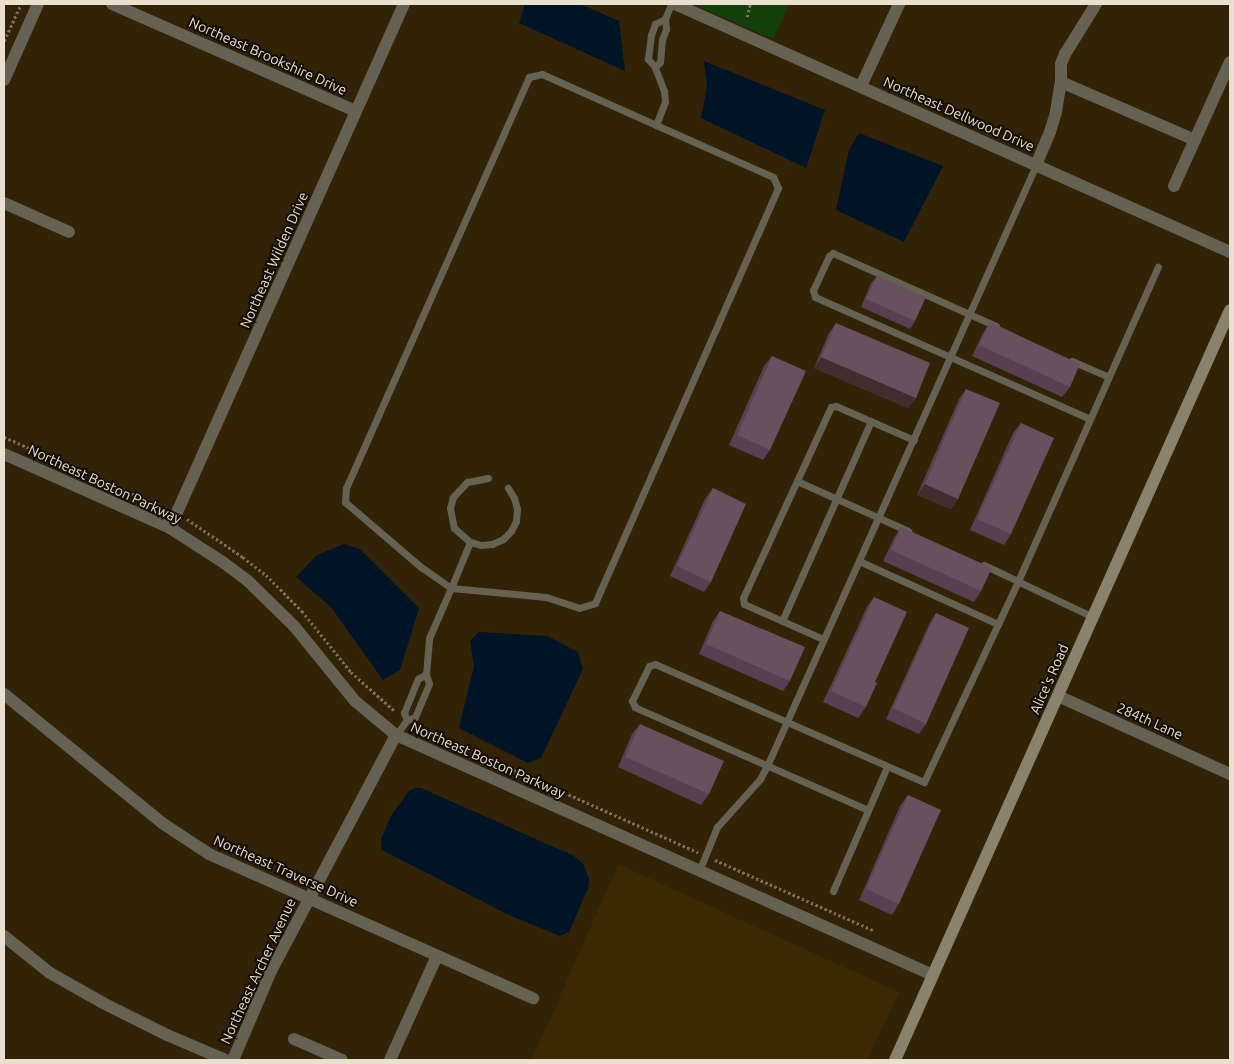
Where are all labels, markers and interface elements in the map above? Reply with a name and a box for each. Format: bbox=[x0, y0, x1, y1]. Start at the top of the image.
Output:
street label: Northeast Brookshire Drive bbox=[186, 14, 350, 98]
street label: Northeast Dellwood Drive bbox=[881, 73, 1037, 155]
street label: Northeast Wilden Drive bbox=[236, 189, 312, 331]
street label: Northeast Boston Parkway bbox=[26, 441, 184, 527]
street label: Alice's Road bbox=[1026, 641, 1072, 717]
street label: 284th Lane bbox=[1114, 699, 1186, 743]
street label: Northeast Boston Parkway bbox=[408, 718, 568, 802]
street label: Northeast Traverse Drive bbox=[211, 832, 361, 910]
street label: Northeast Archer Avenue bbox=[217, 895, 299, 1047]

